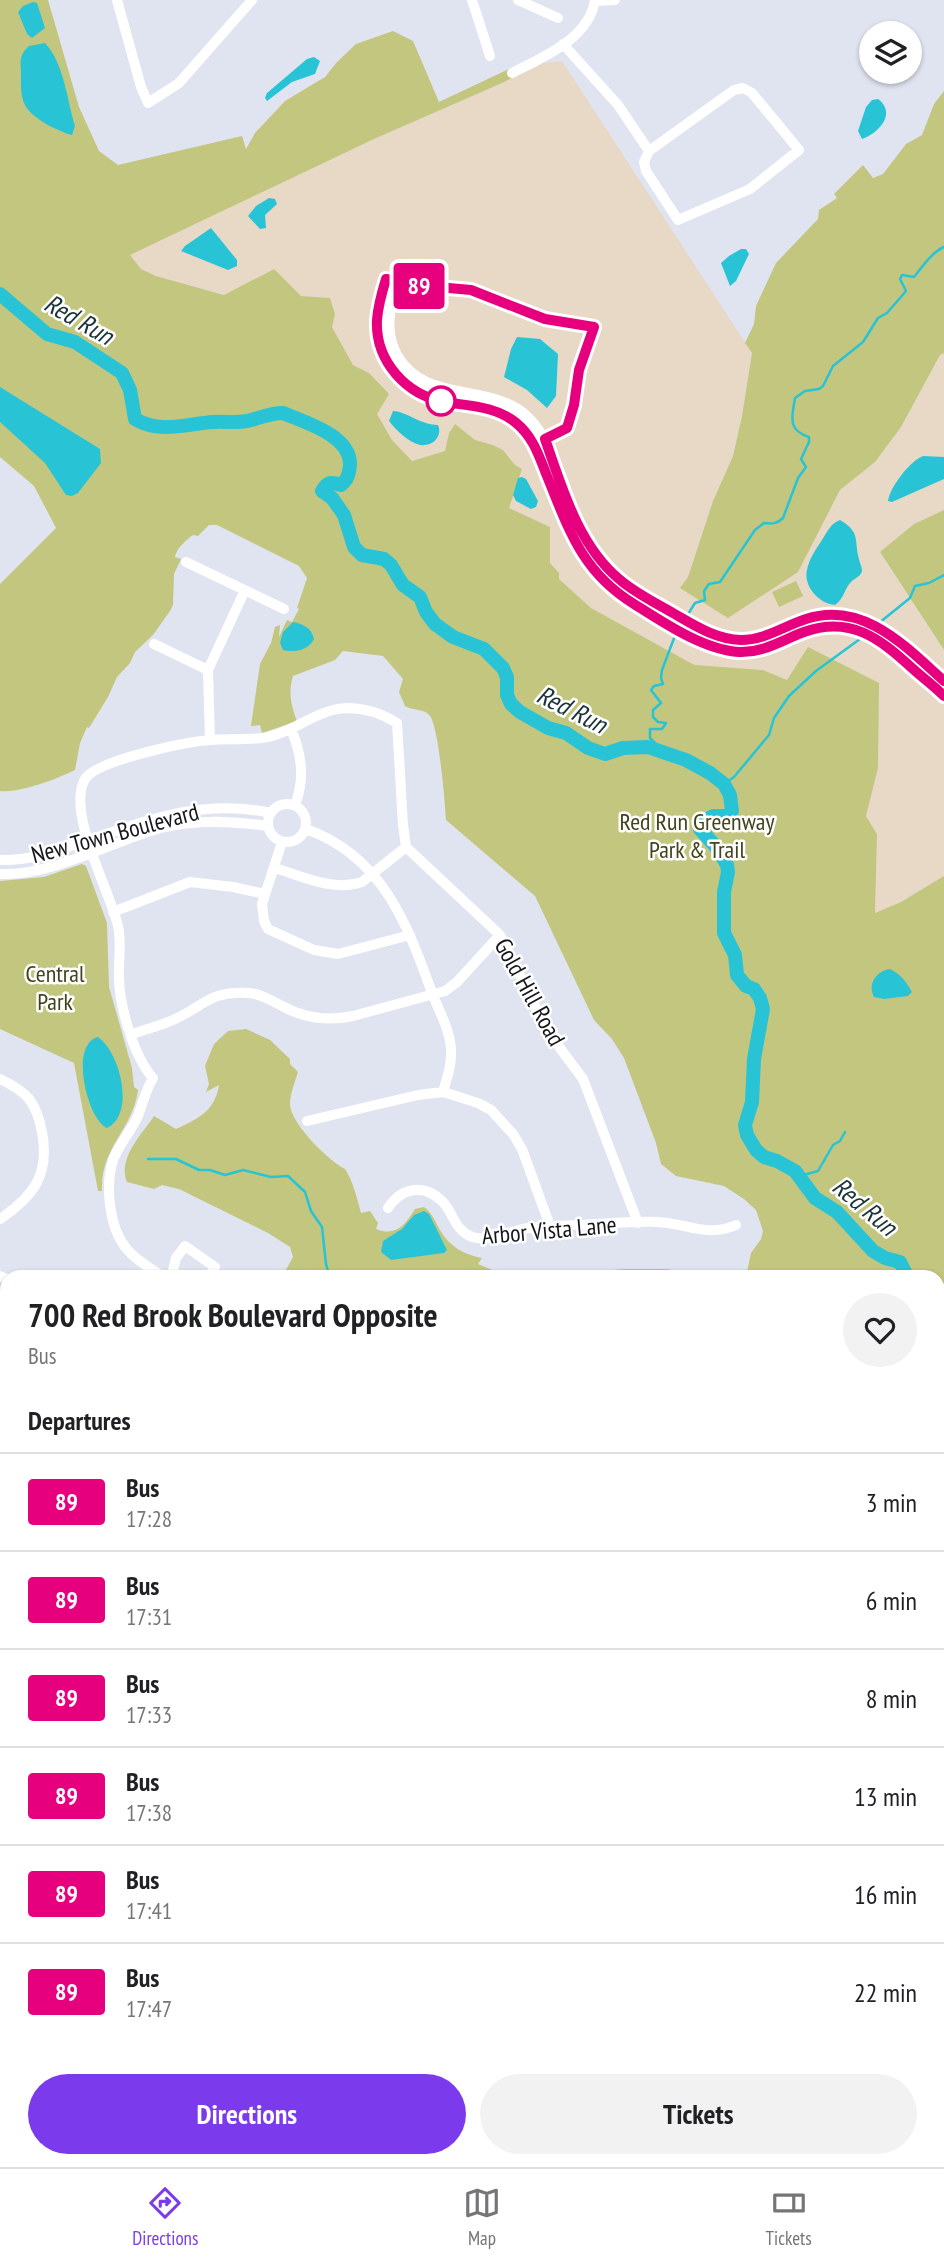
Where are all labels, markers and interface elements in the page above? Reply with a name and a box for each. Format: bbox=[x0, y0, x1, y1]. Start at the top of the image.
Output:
map controls bbox=[859, 21, 922, 84]
button: layers bbox=[859, 21, 922, 84]
line badge: 89 bbox=[388, 263, 450, 309]
text: 89 bbox=[408, 270, 430, 301]
water label: Red Run bbox=[39, 286, 121, 353]
unlabelled marker bbox=[426, 386, 456, 416]
water label: Red Run bbox=[531, 677, 614, 741]
street label: New Town Boulevard bbox=[28, 796, 202, 870]
park label: Red Run Greenway Park & Trail bbox=[620, 806, 774, 865]
street label: Gold Hill Road bbox=[488, 933, 572, 1051]
park label: Central Park bbox=[25, 958, 85, 1017]
water label: Red Run bbox=[826, 1170, 905, 1243]
street label: Arbor Vista Lane bbox=[480, 1209, 618, 1251]
text: 700 Red Brook Boulevard Opposite bbox=[28, 1293, 438, 1336]
button: heart bbox=[843, 1293, 917, 1367]
text: Bus bbox=[28, 1341, 57, 1370]
text: Departures bbox=[28, 1404, 131, 1437]
text: Bus bbox=[126, 1471, 159, 1504]
text: 89 bbox=[55, 1486, 78, 1517]
text: 3 min bbox=[866, 1486, 917, 1519]
text: 17:28 bbox=[126, 1504, 172, 1533]
text: Bus bbox=[126, 1569, 159, 1602]
text: 89 bbox=[55, 1584, 78, 1615]
text: 6 min bbox=[866, 1584, 917, 1617]
text: 17:31 bbox=[126, 1602, 172, 1631]
text: Bus bbox=[126, 1667, 159, 1700]
text: 89 bbox=[55, 1682, 78, 1713]
text: 8 min bbox=[866, 1682, 917, 1715]
text: 17:33 bbox=[126, 1700, 172, 1729]
text: Bus bbox=[126, 1765, 159, 1798]
text: 89 bbox=[55, 1780, 78, 1811]
text: 13 min bbox=[854, 1780, 917, 1813]
text: 17:38 bbox=[126, 1798, 172, 1827]
text: Bus bbox=[126, 1863, 159, 1896]
text: 89 bbox=[55, 1878, 78, 1909]
text: 16 min bbox=[854, 1878, 917, 1911]
text: 17:41 bbox=[126, 1896, 172, 1925]
text: Bus bbox=[126, 1961, 159, 1994]
text: 89 bbox=[55, 1976, 78, 2007]
text: 22 min bbox=[854, 1976, 917, 2009]
text: 17:47 bbox=[126, 1994, 172, 2023]
button: Directions bbox=[28, 2074, 466, 2154]
button: Tickets bbox=[480, 2074, 917, 2154]
tab: Directions bbox=[132, 2184, 198, 2250]
tab: Map bbox=[463, 2184, 501, 2250]
tab: Tickets bbox=[766, 2184, 812, 2250]

